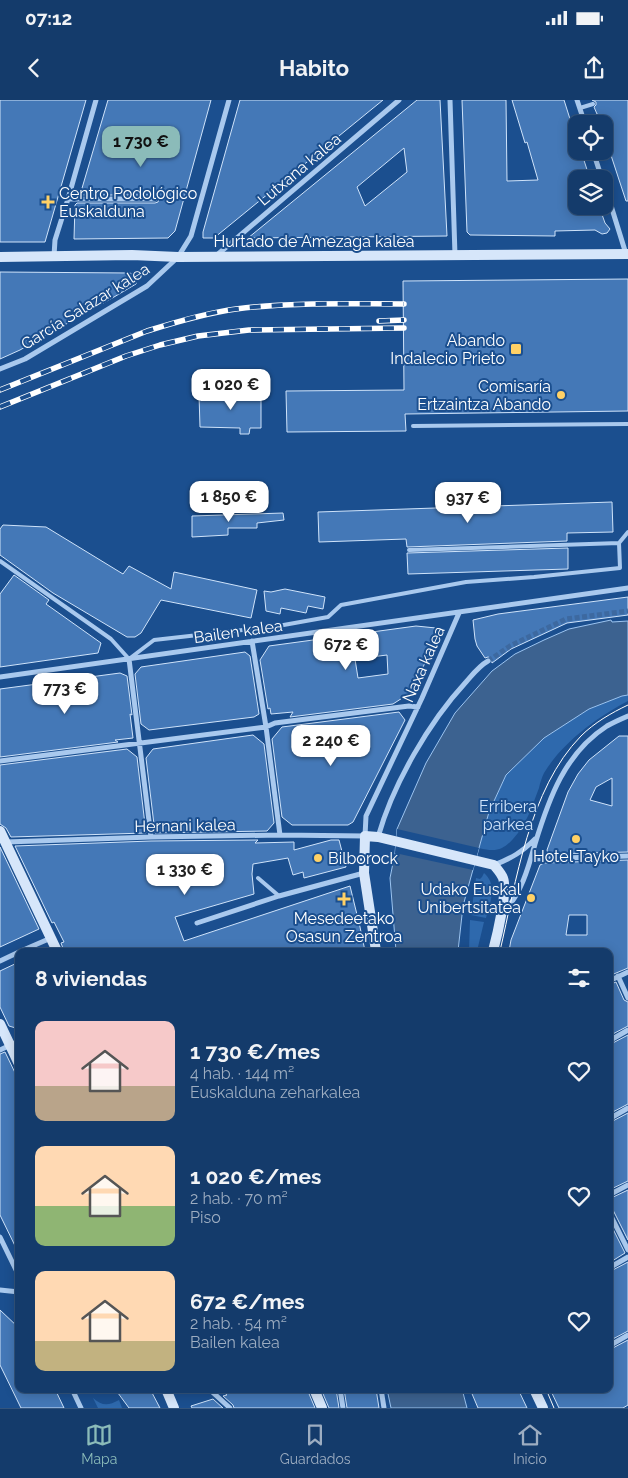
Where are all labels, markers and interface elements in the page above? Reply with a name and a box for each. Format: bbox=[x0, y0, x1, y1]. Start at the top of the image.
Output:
text: 07:12 bbox=[25, 7, 72, 29]
icon: back bbox=[20, 54, 48, 82]
icon: share bbox=[580, 54, 608, 82]
text: Habito bbox=[279, 55, 349, 81]
map controls bbox=[568, 115, 613, 215]
button: locate bbox=[568, 115, 613, 160]
pin: 1 730 € bbox=[95, 126, 187, 168]
street label: Lutxana kalea bbox=[254, 129, 345, 210]
text: 1 730 € bbox=[113, 132, 169, 151]
button: layers bbox=[568, 170, 613, 215]
place label: Centro Podológico Euskalduna bbox=[59, 184, 197, 221]
marker: Centro Podológico Euskalduna bbox=[41, 195, 55, 209]
street label: Hurtado de Amezaga kalea bbox=[213, 232, 415, 251]
street label: García Salazar kalea bbox=[18, 259, 153, 354]
place label: Abando Indalecio Prieto bbox=[390, 331, 505, 368]
marker: Abando Indalecio Prieto bbox=[509, 342, 523, 356]
pin: 1 020 € bbox=[185, 368, 277, 411]
text: 1 020 € bbox=[202, 375, 260, 394]
place label: Comisaría Ertzaintza Abando bbox=[417, 377, 551, 414]
marker: Comisaría Ertzaintza Abando bbox=[555, 389, 567, 401]
pin: 1 850 € bbox=[183, 480, 275, 523]
pin: 937 € bbox=[433, 482, 503, 524]
text: 1 850 € bbox=[201, 487, 257, 506]
text: 937 € bbox=[446, 488, 490, 507]
street label: Bailen kalea bbox=[192, 616, 284, 647]
street label: Naxa kalea bbox=[398, 623, 449, 705]
pin: 672 € bbox=[311, 628, 381, 671]
text: 672 € bbox=[324, 635, 368, 654]
pin: 773 € bbox=[30, 672, 100, 715]
text: 773 € bbox=[43, 679, 87, 698]
pin: 2 240 € bbox=[285, 724, 377, 767]
text: 2 240 € bbox=[302, 731, 360, 750]
park label: Erribera parkea bbox=[479, 797, 537, 834]
street label: Hernani kalea bbox=[134, 815, 236, 836]
marker: Hotel Tayko bbox=[570, 833, 582, 845]
place label: Hotel Tayko bbox=[533, 847, 619, 866]
place label: Bilborock bbox=[328, 849, 399, 868]
marker: Bilborock bbox=[312, 852, 324, 864]
pin: 1 330 € bbox=[139, 854, 231, 896]
text: 1 330 € bbox=[157, 860, 213, 879]
place label: Udako Euskal Unibertsitatea bbox=[417, 880, 522, 917]
marker: Mesedeetako Osasun Zentroa bbox=[337, 892, 351, 906]
marker: Udako Euskal Unibertsitatea bbox=[525, 892, 537, 904]
place label: Mesedeetako Osasun Zentroa bbox=[286, 909, 402, 946]
icon: filters bbox=[565, 964, 593, 992]
text: 8 viviendas bbox=[35, 966, 147, 991]
text: 1 730 €/mes bbox=[190, 1039, 320, 1064]
icon: home bbox=[75, 1041, 135, 1101]
icon: heart bbox=[565, 1057, 593, 1085]
text: 4 hab. · 144 m² bbox=[190, 1064, 294, 1083]
text: Euskalduna zeharkalea bbox=[190, 1083, 360, 1102]
text: 1 020 €/mes bbox=[190, 1164, 321, 1189]
icon: home bbox=[75, 1166, 135, 1226]
icon: heart bbox=[565, 1182, 593, 1210]
text: 2 hab. · 70 m² bbox=[190, 1189, 288, 1208]
text: Piso bbox=[190, 1208, 221, 1227]
text: 672 €/mes bbox=[190, 1289, 305, 1314]
icon: home bbox=[75, 1291, 135, 1351]
icon: heart bbox=[565, 1307, 593, 1335]
text: 2 hab. · 54 m² bbox=[190, 1314, 287, 1333]
text: Bailen kalea bbox=[190, 1333, 280, 1352]
tab: Mapa bbox=[81, 1421, 117, 1467]
tab: Guardados bbox=[280, 1421, 351, 1467]
tab: Inicio bbox=[513, 1421, 547, 1467]

